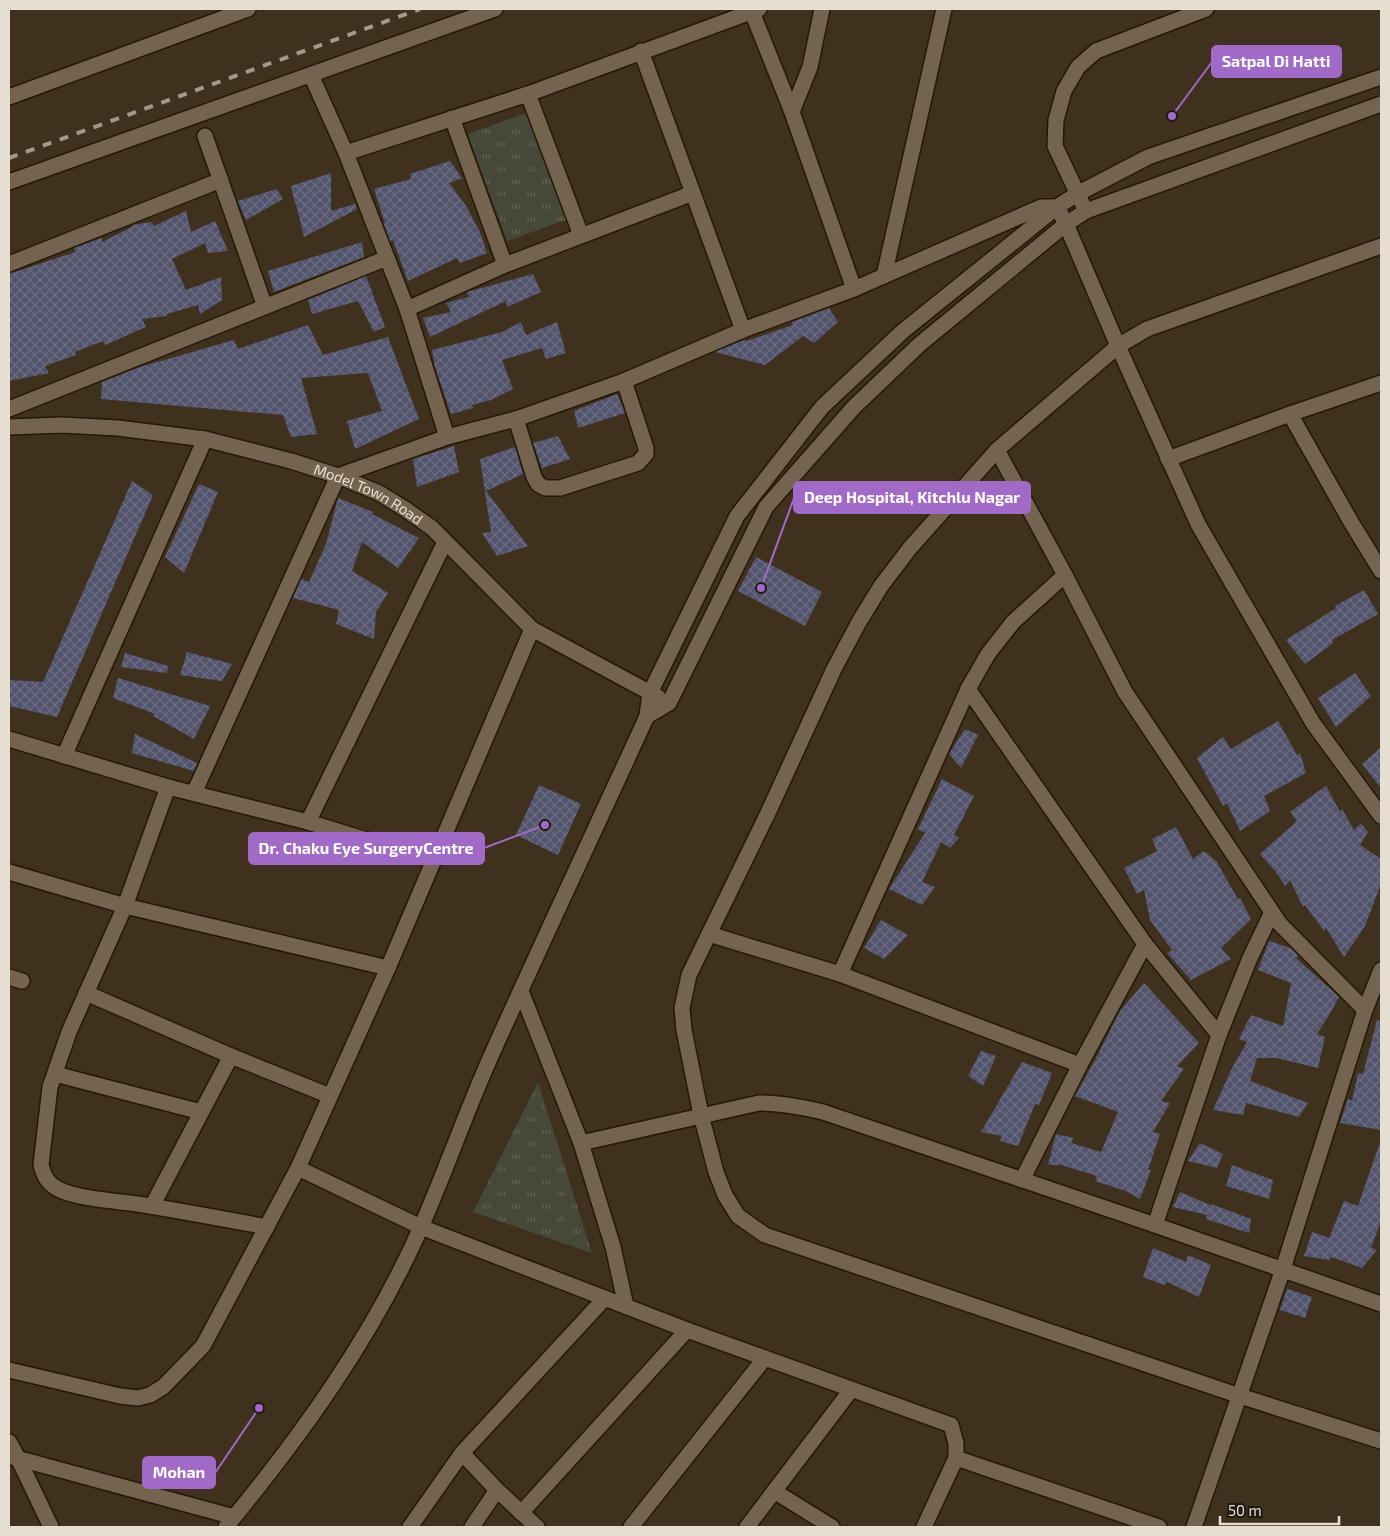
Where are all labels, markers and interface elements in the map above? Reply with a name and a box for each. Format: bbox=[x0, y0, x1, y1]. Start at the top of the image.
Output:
callout: Satpal Di Hatti bbox=[1212, 46, 1341, 77]
text: Satpal Di Hatti bbox=[1222, 51, 1330, 70]
street label: Model Town Road bbox=[312, 460, 427, 528]
callout: Deep Hospital, Kitchlu Nagar bbox=[794, 482, 1030, 513]
text: Deep Hospital, Kitchlu Nagar bbox=[804, 487, 1020, 506]
callout: Dr. Chaku Eye SurgeryCentre bbox=[249, 833, 484, 864]
text: Dr. Chaku Eye SurgeryCentre bbox=[258, 838, 474, 858]
callout: Mohan bbox=[143, 1457, 215, 1488]
text: Mohan bbox=[153, 1462, 205, 1481]
scale bar bbox=[1220, 1494, 1339, 1526]
text: 50 m bbox=[1228, 1501, 1262, 1519]

